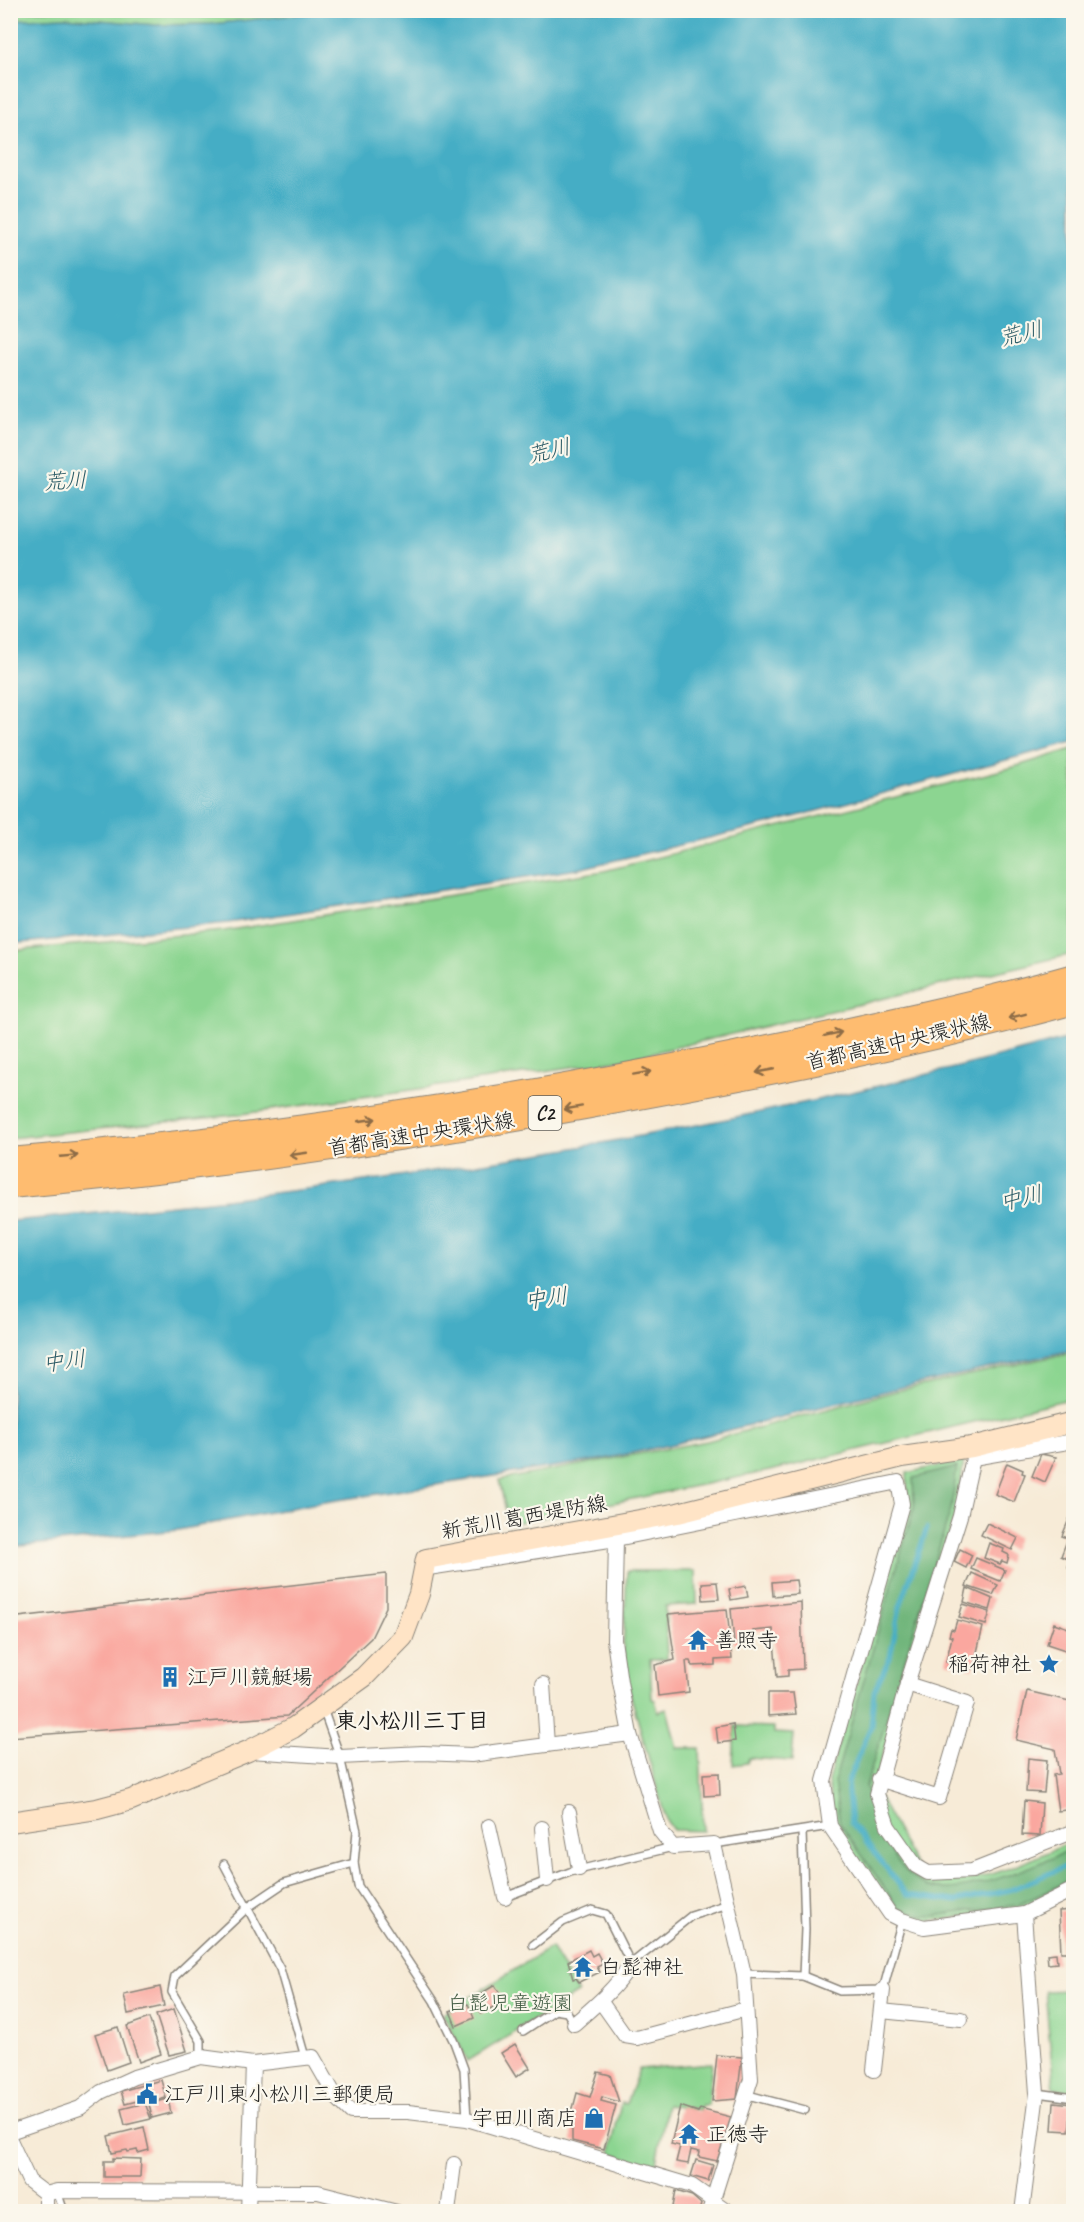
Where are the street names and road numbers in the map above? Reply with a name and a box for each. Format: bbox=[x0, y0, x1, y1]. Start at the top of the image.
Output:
street label: 首都高速中央環状線 bbox=[803, 1008, 993, 1076]
road number: C2 bbox=[528, 1096, 562, 1130]
street label: 首都高速中央環状線 bbox=[326, 1106, 516, 1162]
street label: 新荒川葛西堤防線 bbox=[439, 1490, 609, 1544]

